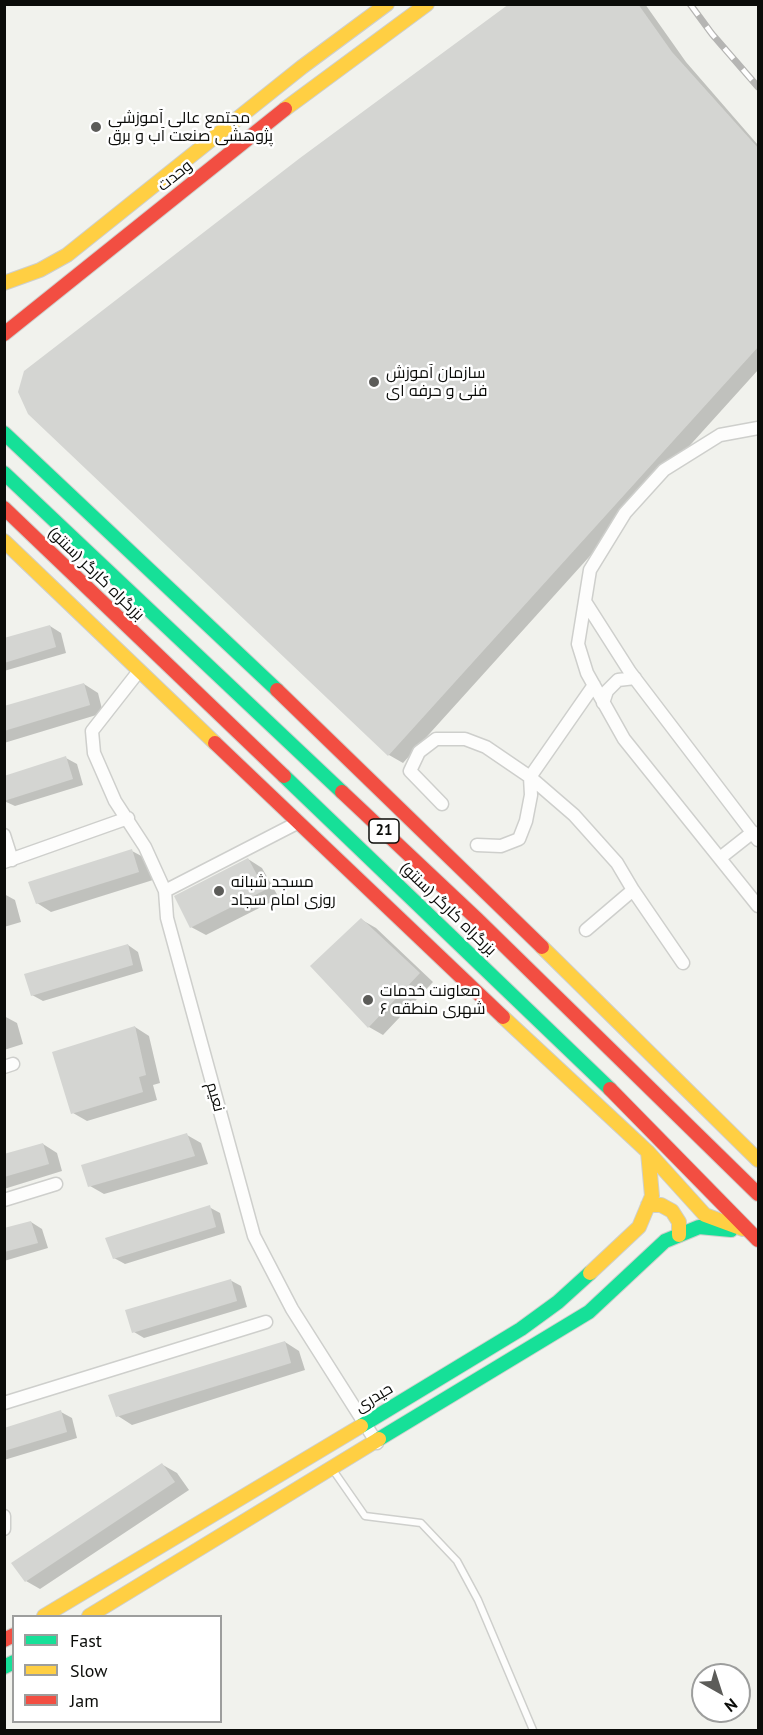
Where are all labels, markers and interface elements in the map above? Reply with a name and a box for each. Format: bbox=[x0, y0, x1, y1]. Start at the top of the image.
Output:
place label: مجتمع عالی آموزشی پژوهشی صنعت آب و برق bbox=[108, 108, 273, 146]
marker: مجتمع عالی آموزشی پژوهشی صنعت آب و برق bbox=[89, 120, 103, 134]
street label: وحدت bbox=[154, 156, 196, 196]
place label: سازمان آموزش فنی و حرفه ای bbox=[386, 363, 487, 401]
marker: سازمان آموزش فنی و حرفه ای bbox=[367, 375, 381, 389]
street label: بزرگراه کارگر (سنتو) bbox=[44, 523, 148, 625]
road number: 21 bbox=[369, 819, 399, 843]
street label: بزرگراه کارگر (سنتو) bbox=[396, 858, 500, 960]
place label: مسجد شبانه روزی امام سجاد bbox=[231, 872, 336, 910]
marker: مسجد شبانه روزی امام سجاد bbox=[212, 884, 226, 898]
place label: معاونت خدمات شهری منطقه ۶ bbox=[380, 981, 486, 1019]
marker: معاونت خدمات شهری منطقه ۶ bbox=[361, 993, 375, 1007]
street label: نعیم bbox=[202, 1080, 228, 1114]
street label: حیدری bbox=[352, 1379, 396, 1417]
legend bbox=[12, 1615, 222, 1723]
text: Fast bbox=[70, 1629, 102, 1652]
text: Slow bbox=[70, 1659, 108, 1682]
north arrow bbox=[691, 1663, 751, 1723]
text: Jam bbox=[70, 1689, 99, 1712]
text: N bbox=[721, 1694, 741, 1717]

